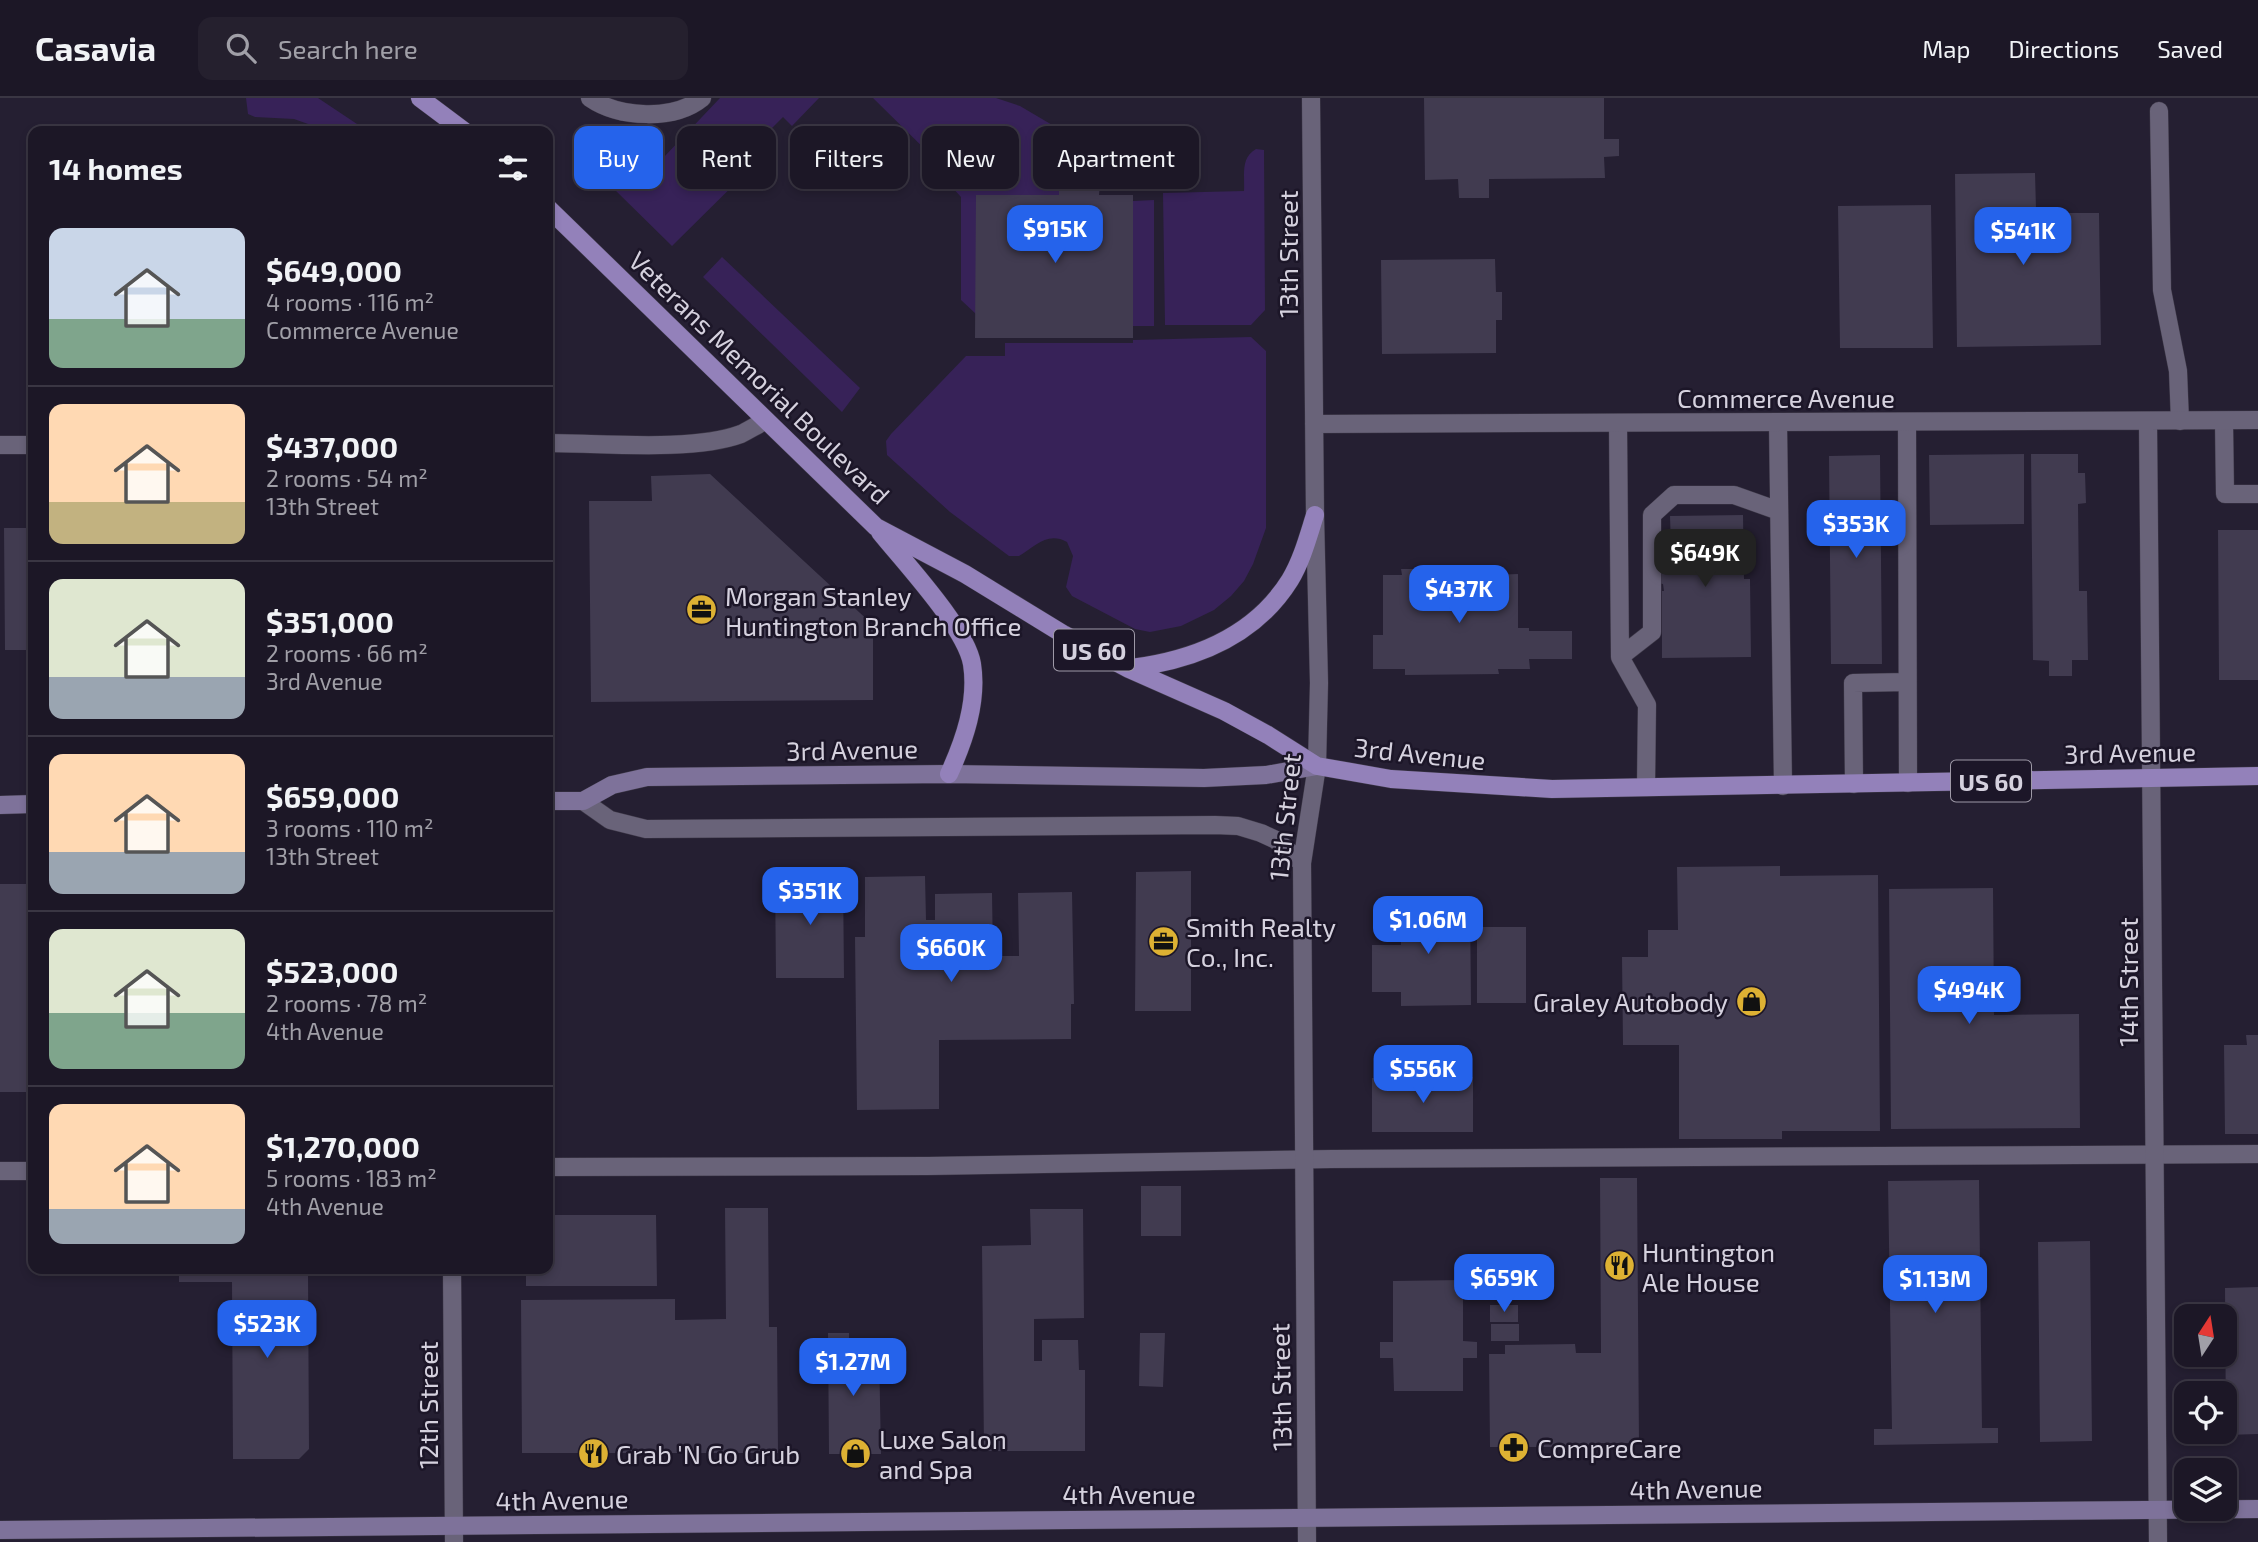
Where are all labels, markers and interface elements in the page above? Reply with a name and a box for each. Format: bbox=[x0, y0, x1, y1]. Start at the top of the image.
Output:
search box bbox=[198, 17, 688, 80]
text: Casavia bbox=[35, 28, 156, 68]
icon: search bbox=[222, 29, 260, 67]
text: Search here bbox=[278, 33, 418, 64]
text: Map bbox=[1922, 34, 1970, 63]
text: Directions bbox=[2008, 34, 2119, 63]
text: Saved bbox=[2157, 34, 2223, 63]
chip: Buy bbox=[574, 126, 663, 189]
chip: Rent bbox=[677, 126, 776, 189]
chip: Filters bbox=[790, 126, 908, 189]
chip: New bbox=[922, 126, 1019, 189]
chip: Apartment bbox=[1033, 126, 1199, 189]
icon: filters bbox=[494, 149, 532, 187]
text: 14 homes bbox=[49, 150, 183, 186]
street label: 13th Street bbox=[1272, 190, 1303, 318]
pin: $915K bbox=[1006, 206, 1104, 265]
pin: $541K bbox=[1974, 208, 2072, 267]
text: $915K bbox=[1023, 214, 1087, 242]
text: $541K bbox=[1990, 216, 2056, 244]
street label: Veterans Memorial Boulevard bbox=[623, 244, 897, 510]
text: $649,000 bbox=[266, 252, 402, 288]
icon: home bbox=[105, 256, 189, 340]
text: 4 rooms · 116 m² bbox=[266, 288, 434, 316]
text: Commerce Avenue bbox=[266, 316, 459, 344]
street label: Commerce Avenue bbox=[1677, 382, 1895, 413]
text: $437,000 bbox=[266, 428, 398, 464]
icon: home bbox=[105, 432, 189, 516]
text: 2 rooms · 54 m² bbox=[266, 464, 428, 492]
text: 13th Street bbox=[266, 492, 379, 520]
pin: $353K bbox=[1807, 500, 1905, 560]
text: $353K bbox=[1823, 509, 1889, 537]
pin: $649K bbox=[1656, 530, 1754, 589]
text: $649K bbox=[1670, 538, 1740, 566]
pin: $437K bbox=[1410, 566, 1508, 625]
text: $437K bbox=[1425, 574, 1493, 602]
place label: Morgan Stanley Huntington Branch Office bbox=[725, 580, 1021, 641]
office icon: Morgan Stanley Huntington Branch Office bbox=[685, 593, 719, 627]
text: $351,000 bbox=[266, 603, 394, 639]
icon: home bbox=[105, 607, 189, 691]
road number: US 60 bbox=[1054, 630, 1134, 670]
text: 2 rooms · 66 m² bbox=[266, 639, 428, 667]
text: 3rd Avenue bbox=[266, 667, 383, 695]
street label: 3rd Avenue bbox=[1353, 731, 1487, 775]
street label: 3rd Avenue bbox=[786, 732, 918, 766]
street label: 3rd Avenue bbox=[2064, 735, 2196, 769]
street label: 13th Street bbox=[1262, 752, 1306, 882]
road number: US 60 bbox=[1951, 760, 2031, 802]
text: $659,000 bbox=[266, 778, 399, 814]
icon: home bbox=[105, 782, 189, 866]
text: 3 rooms · 110 m² bbox=[266, 814, 433, 842]
text: 13th Street bbox=[266, 842, 379, 870]
pin: $351K bbox=[761, 868, 859, 927]
text: $351K bbox=[778, 876, 842, 904]
pin: $1.06M bbox=[1371, 896, 1485, 956]
text: $1.06M bbox=[1389, 905, 1467, 933]
place label: Smith Realty Co., Inc. bbox=[1186, 911, 1336, 972]
street label: 14th Street bbox=[2112, 917, 2143, 1047]
pin: $660K bbox=[902, 924, 1000, 984]
office icon: Smith Realty Co., Inc. bbox=[1146, 924, 1180, 958]
text: $660K bbox=[916, 933, 986, 961]
text: $523,000 bbox=[266, 953, 398, 989]
icon: home bbox=[105, 957, 189, 1041]
pin: $494K bbox=[1920, 967, 2018, 1026]
text: $494K bbox=[1934, 975, 2004, 1003]
shop icon: Graley Autobody bbox=[1734, 984, 1768, 1018]
place label: Graley Autobody bbox=[1533, 986, 1728, 1017]
text: 2 rooms · 78 m² bbox=[266, 989, 427, 1017]
text: 4th Avenue bbox=[266, 1017, 384, 1045]
pin: $556K bbox=[1374, 1046, 1472, 1105]
text: $556K bbox=[1390, 1054, 1456, 1082]
text: $1,270,000 bbox=[266, 1128, 420, 1164]
icon: home bbox=[105, 1132, 189, 1216]
text: 5 rooms · 183 m² bbox=[266, 1164, 437, 1192]
text: 4th Avenue bbox=[266, 1192, 384, 1220]
place label: Huntington Ale House bbox=[1642, 1236, 1775, 1297]
restaurant icon: Huntington Ale House bbox=[1602, 1249, 1636, 1283]
pin: $659K bbox=[1455, 1254, 1553, 1314]
pin: $1.13M bbox=[1878, 1256, 1992, 1315]
text: $659K bbox=[1470, 1263, 1538, 1291]
text: $1.13M bbox=[1899, 1264, 1971, 1292]
pin: $523K bbox=[218, 1300, 316, 1360]
north arrow bbox=[2174, 1304, 2236, 1367]
map controls bbox=[2174, 1304, 2237, 1521]
text: $523K bbox=[233, 1309, 301, 1337]
street label: 13th Street bbox=[1263, 1323, 1297, 1451]
pin: $1.27M bbox=[796, 1338, 910, 1398]
street label: 12th Street bbox=[412, 1341, 443, 1469]
text: $1.27M bbox=[815, 1347, 891, 1375]
button: locate bbox=[2174, 1381, 2237, 1444]
place label: Luxe Salon and Spa bbox=[879, 1423, 1007, 1484]
pharmacy icon: CompreCare bbox=[1497, 1430, 1531, 1464]
place label: CompreCare bbox=[1537, 1432, 1682, 1463]
restaurant icon: Grab 'N Go Grub bbox=[576, 1436, 610, 1470]
shop icon: Luxe Salon and Spa bbox=[839, 1436, 873, 1470]
place label: Grab 'N Go Grub bbox=[616, 1438, 800, 1469]
button: layers bbox=[2174, 1458, 2237, 1521]
street label: 4th Avenue bbox=[1629, 1471, 1763, 1505]
street label: 4th Avenue bbox=[1062, 1478, 1196, 1509]
street label: 4th Avenue bbox=[495, 1482, 629, 1516]

